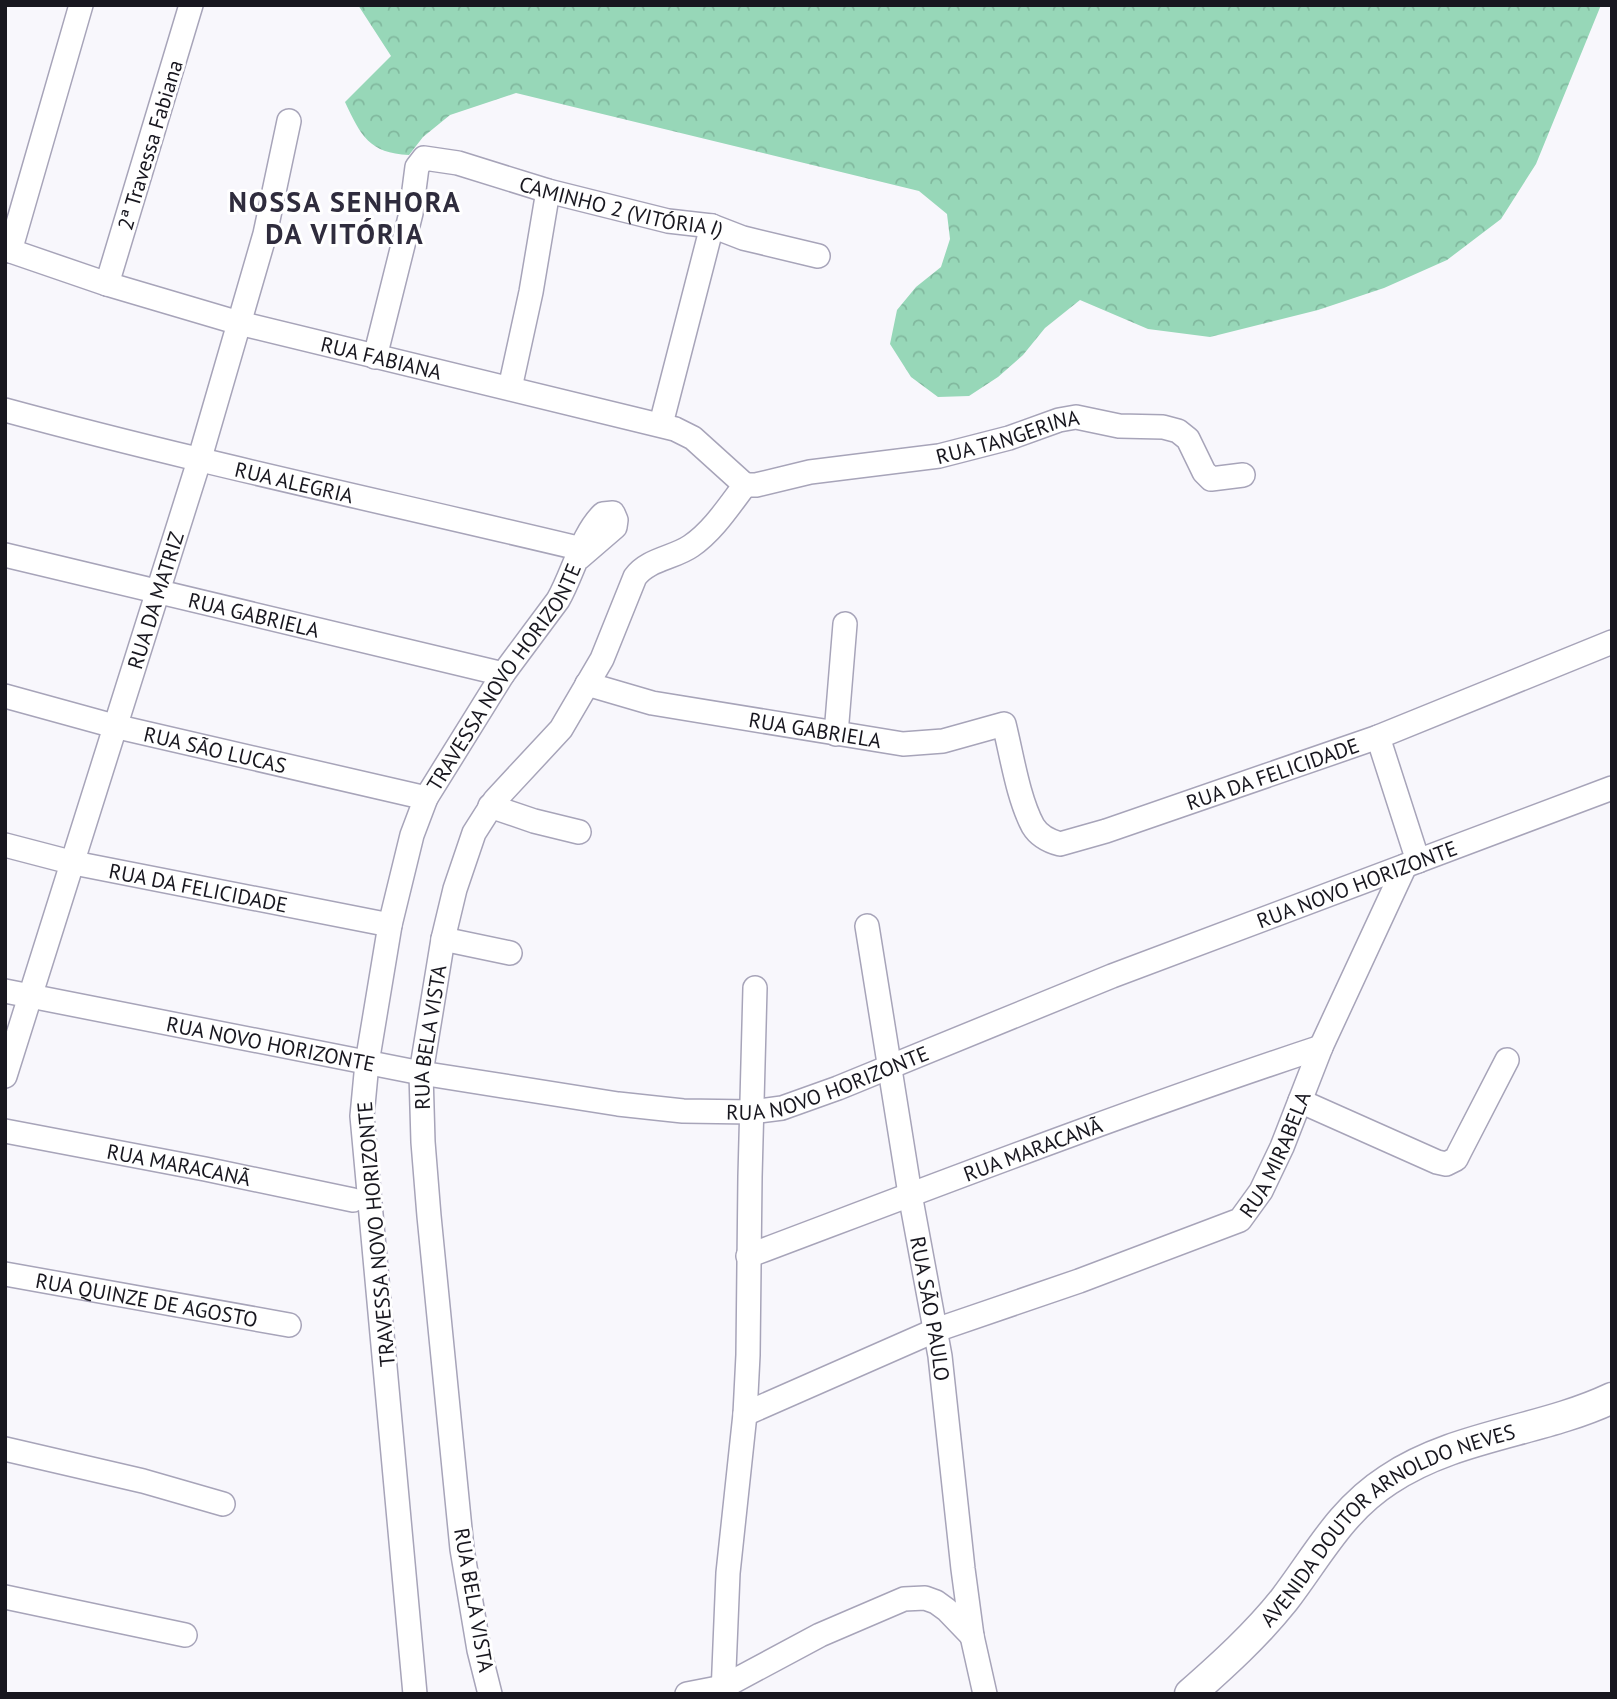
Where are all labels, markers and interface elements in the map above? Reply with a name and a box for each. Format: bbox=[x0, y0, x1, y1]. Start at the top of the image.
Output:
street label: 2ª Travessa Fabiana bbox=[111, 57, 189, 233]
street label: CAMINHO 2 (VITÓRIA I) bbox=[516, 169, 728, 243]
district label: NOSSA SENHORA DA VITÓRIA bbox=[228, 183, 462, 252]
street label: RUA FABIANA bbox=[318, 330, 445, 385]
street label: RUA TANGERINA bbox=[933, 403, 1082, 470]
street label: RUA ALEGRIA bbox=[232, 455, 357, 509]
street label: RUA DA MATRIZ bbox=[121, 528, 189, 672]
street label: TRAVESSA NOVO HORIZONTE bbox=[420, 559, 587, 796]
street label: RUA GABRIELA bbox=[186, 586, 323, 643]
street label: RUA GABRIELA bbox=[747, 706, 884, 754]
street label: RUA SÃO LUCAS bbox=[141, 720, 289, 779]
street label: RUA DA FELICIDADE bbox=[1182, 731, 1363, 816]
street label: RUA NOVO HORIZONTE bbox=[1253, 834, 1461, 934]
street label: RUA DA FELICIDADE bbox=[107, 857, 290, 918]
street label: RUA BELA VISTA bbox=[407, 962, 452, 1110]
street label: RUA NOVO HORIZONTE bbox=[164, 1010, 378, 1077]
street label: RUA NOVO HORIZONTE bbox=[726, 1039, 932, 1126]
street label: RUA MIRABELA bbox=[1233, 1086, 1316, 1223]
street label: TRAVESSA NOVO HORIZONTE bbox=[351, 1100, 401, 1368]
street label: RUA MARACANÃ bbox=[959, 1111, 1106, 1187]
street label: RUA MARACANÃ bbox=[105, 1137, 254, 1192]
street label: RUA SÃO PAULO bbox=[905, 1234, 956, 1382]
street label: RUA QUINZE DE AGOSTO bbox=[34, 1266, 260, 1333]
street label: AVENIDA DOUTOR ARNOLDO NEVES bbox=[1254, 1417, 1518, 1632]
street label: RUA BELA VISTA bbox=[448, 1526, 500, 1675]

